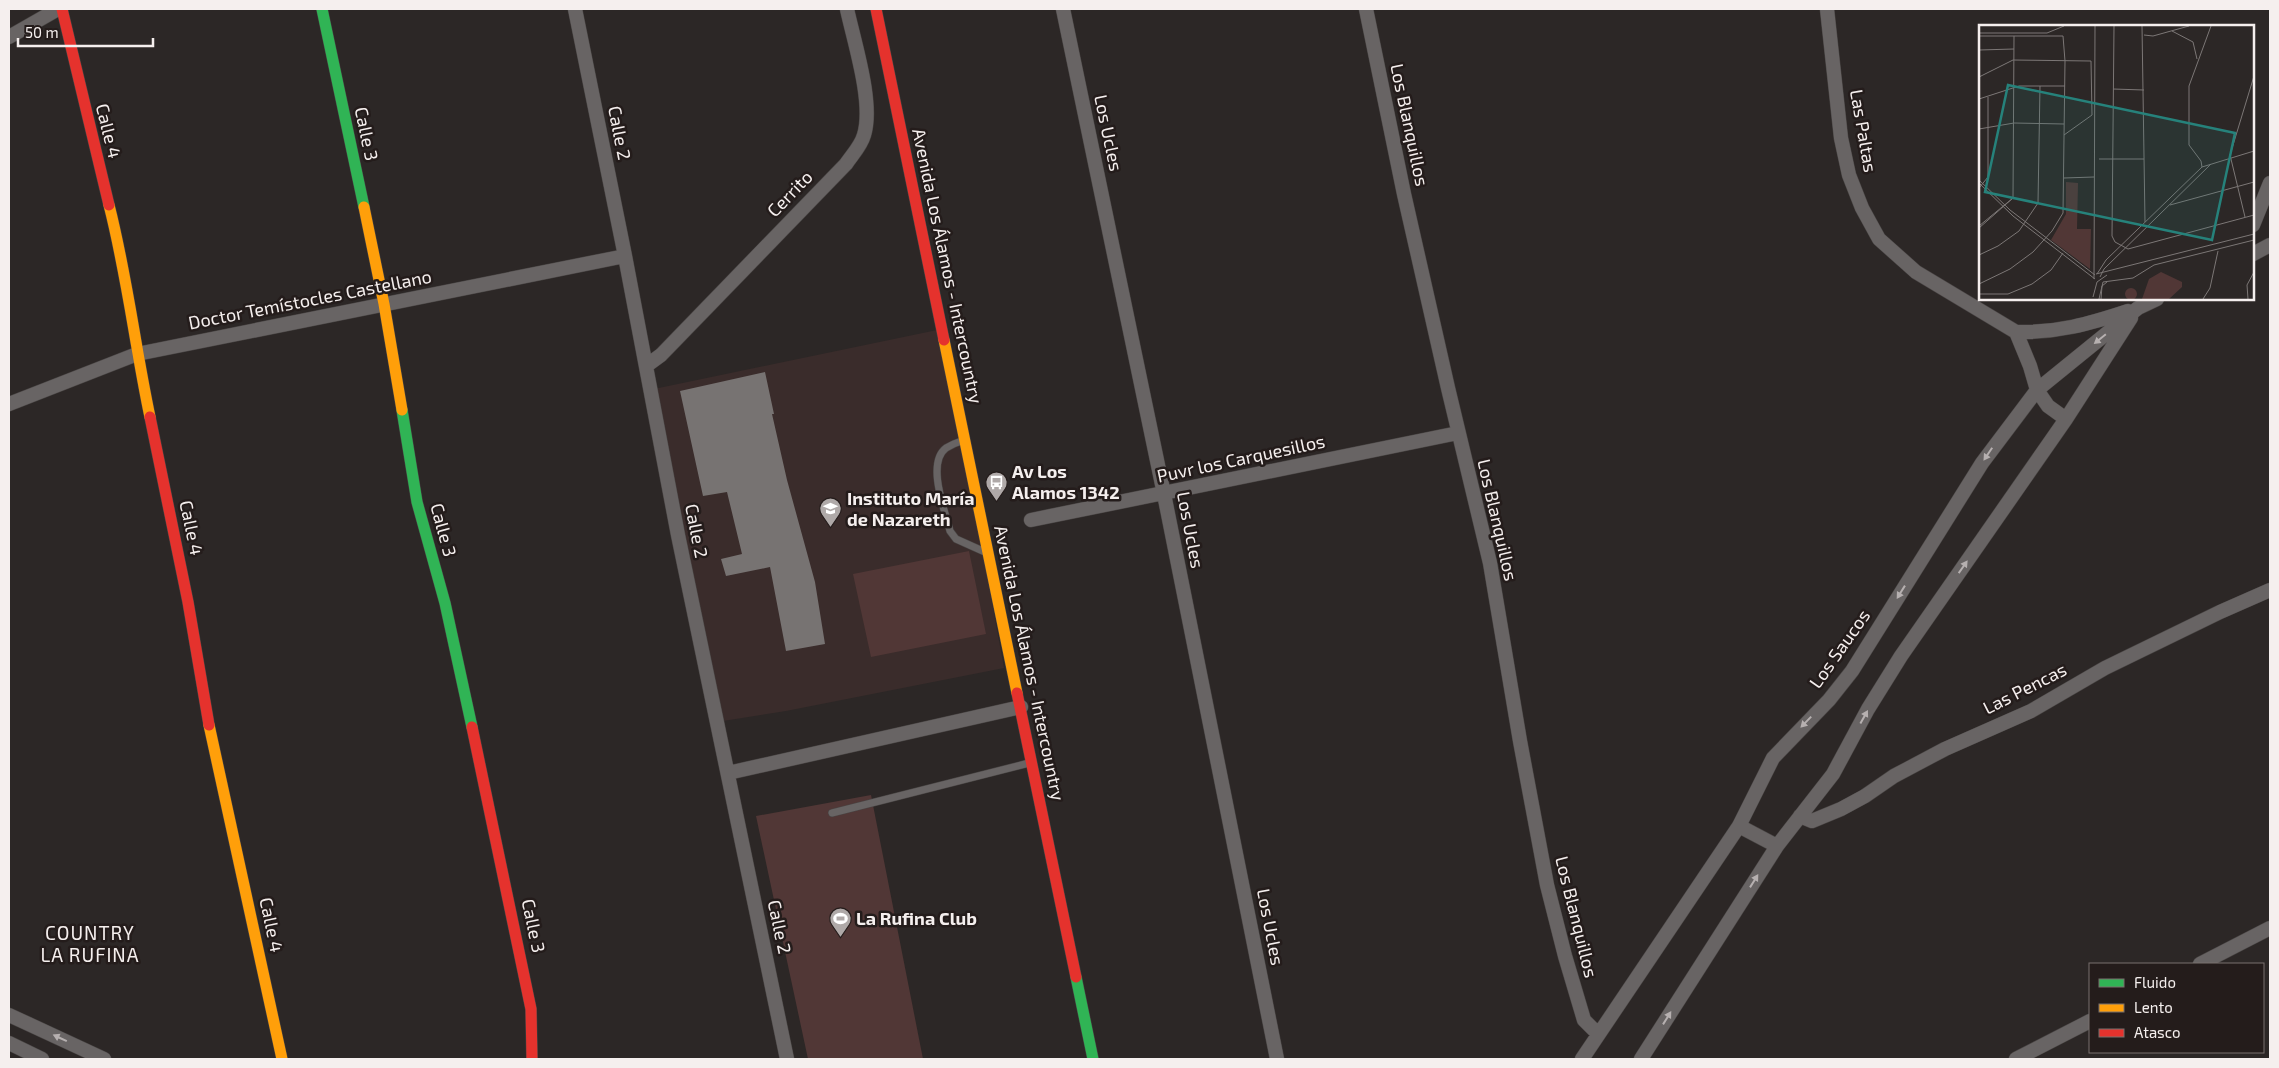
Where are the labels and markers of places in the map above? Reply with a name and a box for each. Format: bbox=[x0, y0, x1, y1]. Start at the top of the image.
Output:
place label: Av Los Alamos 1342 bbox=[1012, 460, 1120, 503]
bus stop icon: Av Los Alamos 1342 bbox=[984, 470, 1008, 501]
place label: Instituto María de Nazareth bbox=[847, 487, 975, 530]
school or university icon: Instituto María de Nazareth bbox=[819, 497, 843, 528]
sports icon: La Rufina Club bbox=[828, 907, 852, 938]
place label: La Rufina Club bbox=[856, 907, 977, 929]

